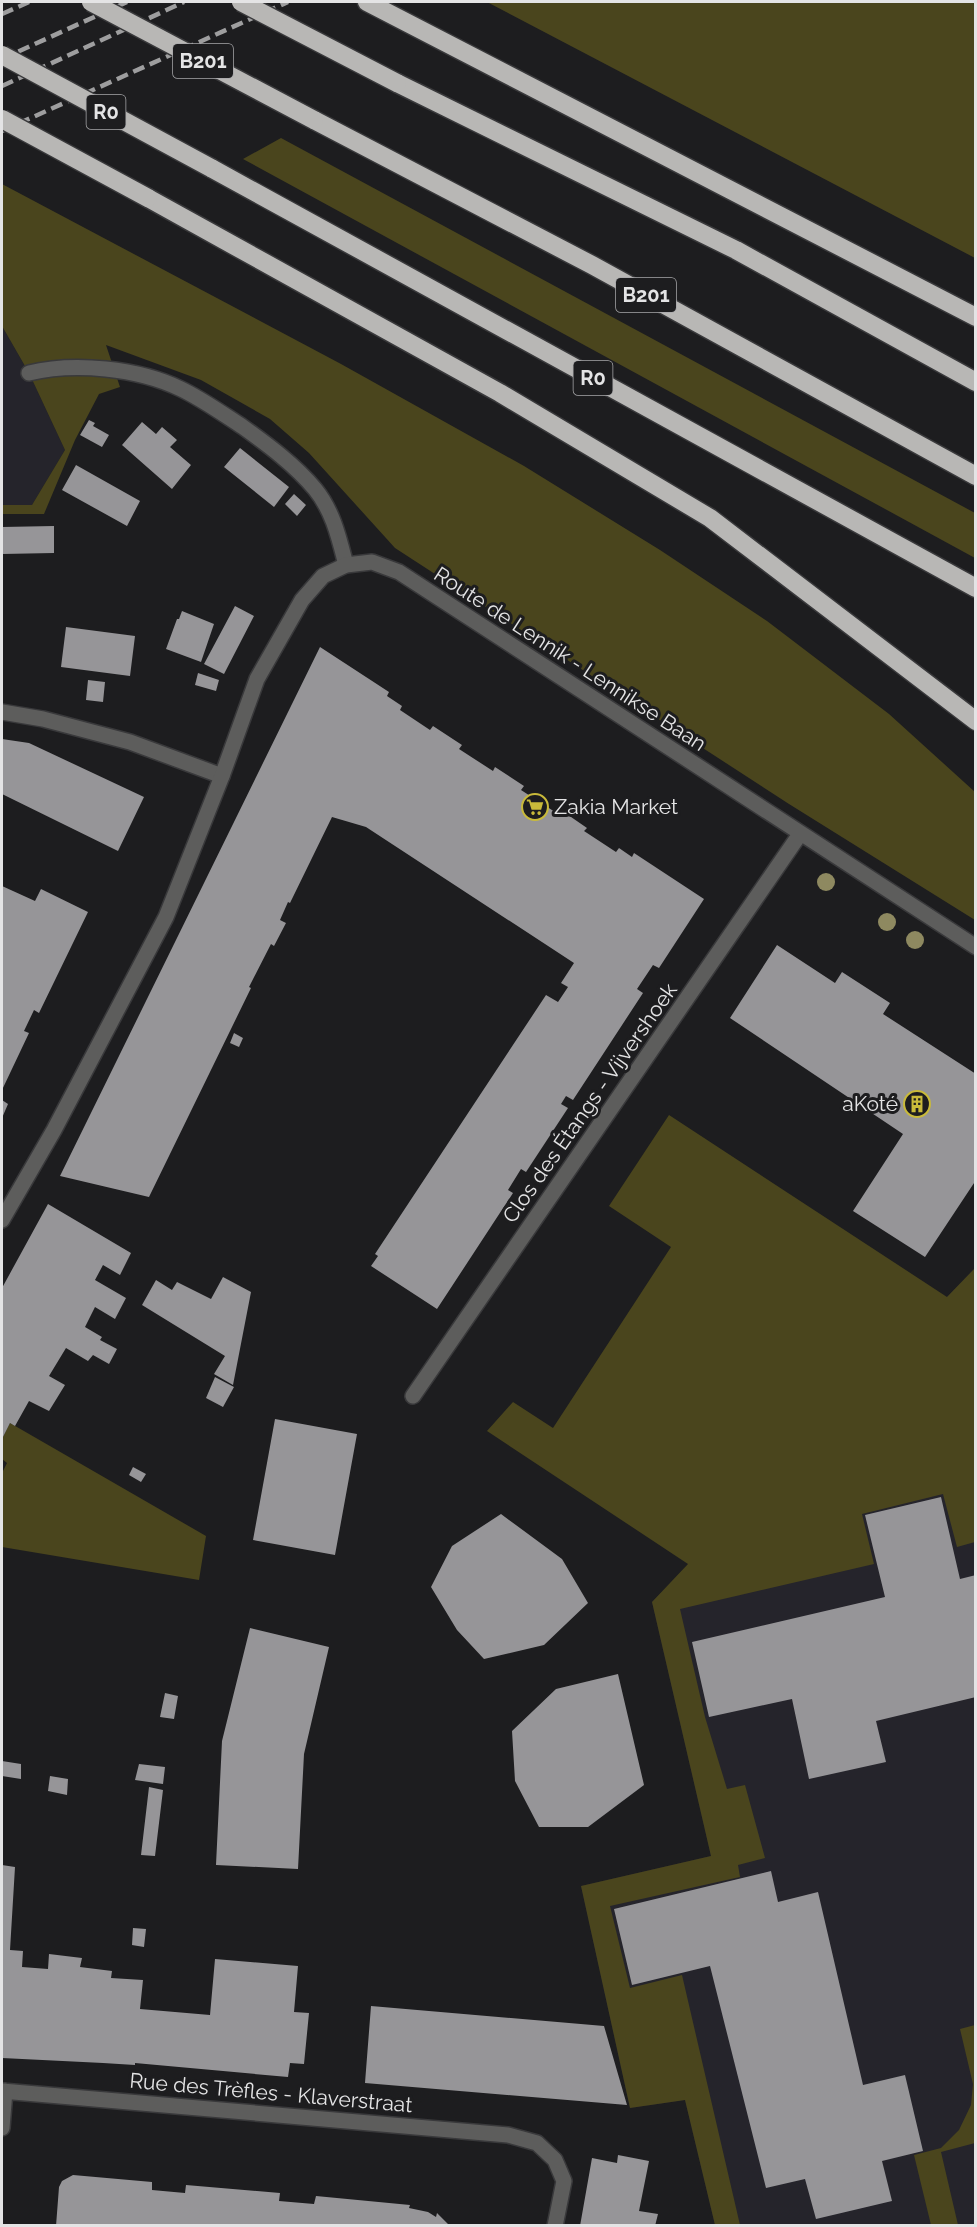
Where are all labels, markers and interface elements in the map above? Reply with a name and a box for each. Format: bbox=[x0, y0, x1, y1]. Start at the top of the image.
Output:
road number: B201 bbox=[173, 44, 233, 78]
road number: R0 bbox=[86, 95, 126, 129]
road number: B201 bbox=[616, 278, 676, 312]
road number: R0 bbox=[574, 361, 612, 395]
street label: Route de Lennik - Lennikse Baan bbox=[430, 561, 711, 756]
supermarket icon: Zakia Market bbox=[520, 792, 550, 822]
place label: Zakia Market bbox=[554, 794, 678, 819]
street label: Clos des Étangs - Vijvershoek bbox=[497, 978, 682, 1227]
building icon: aKoté bbox=[902, 1089, 932, 1119]
place label: aKoté bbox=[842, 1091, 898, 1116]
street label: Rue des Trèfles - Klaverstraat bbox=[129, 2068, 413, 2117]

